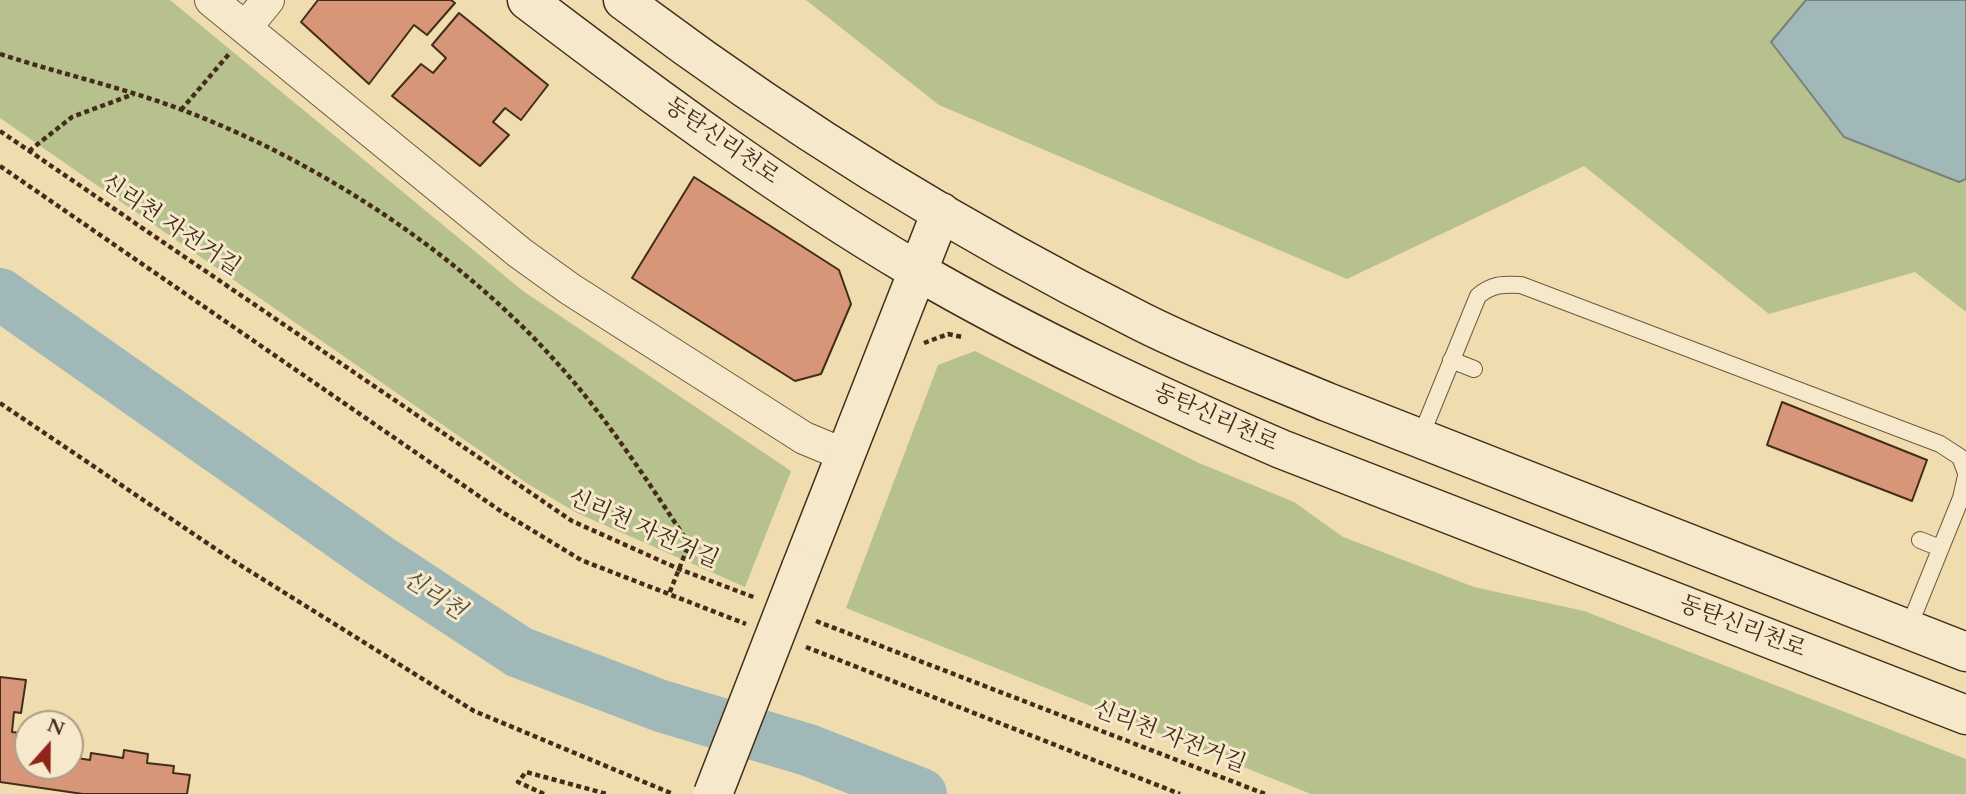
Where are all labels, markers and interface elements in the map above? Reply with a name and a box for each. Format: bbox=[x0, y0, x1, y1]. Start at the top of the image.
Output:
street label: 동탄신리천로 bbox=[658, 92, 784, 192]
street label: 신리천 자전거길 bbox=[95, 169, 245, 283]
street label: 동탄신리천로 bbox=[1148, 379, 1282, 459]
street label: 신리천 자전거길 bbox=[564, 485, 722, 575]
water label: 신리천 bbox=[396, 565, 470, 627]
street label: 동탄신리천로 bbox=[1675, 591, 1809, 665]
street label: 신리천 자전거길 bbox=[1089, 696, 1249, 780]
north arrow bbox=[14, 710, 84, 780]
text: N bbox=[43, 712, 68, 742]

